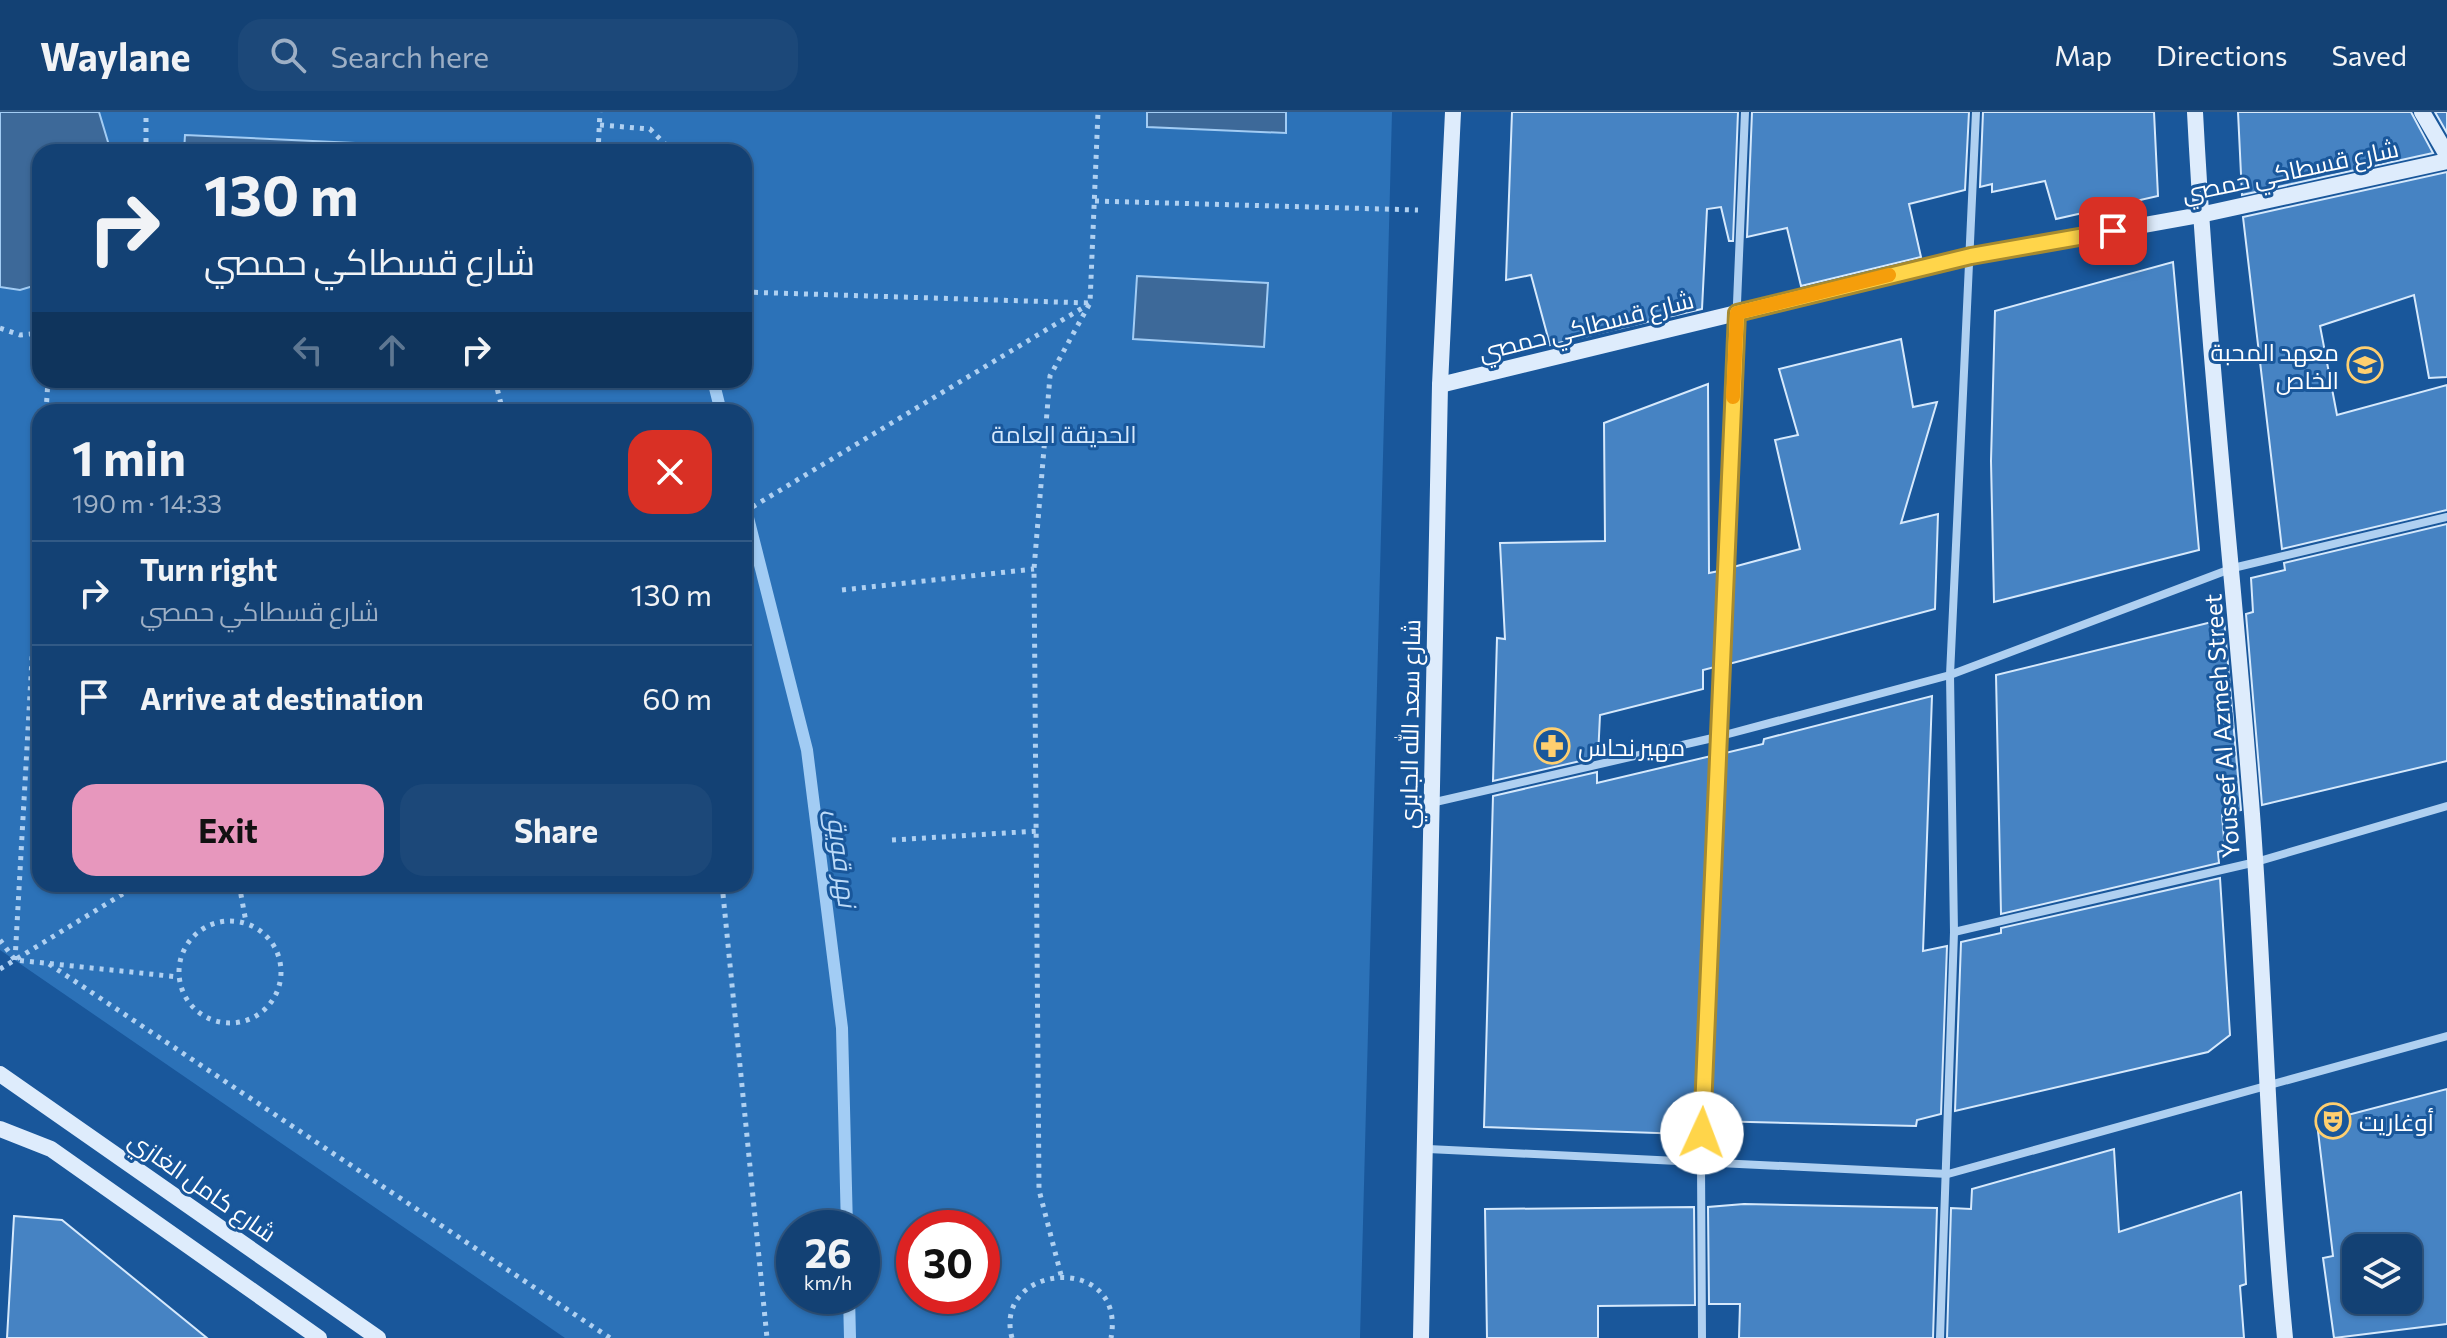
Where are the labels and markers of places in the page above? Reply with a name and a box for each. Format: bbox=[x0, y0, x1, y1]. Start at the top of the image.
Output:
pin bbox=[2079, 197, 2147, 265]
place label: معهد المحبة الخاص bbox=[2210, 337, 2339, 395]
school or university icon: معهد المحبة الخاص bbox=[2346, 346, 2384, 384]
pharmacy icon: مهير نحاس bbox=[1533, 727, 1571, 765]
place label: مهير نحاس bbox=[1578, 732, 1685, 762]
theatre icon: أوغاريت bbox=[2314, 1102, 2352, 1140]
place label: أوغاريت bbox=[2359, 1107, 2434, 1136]

